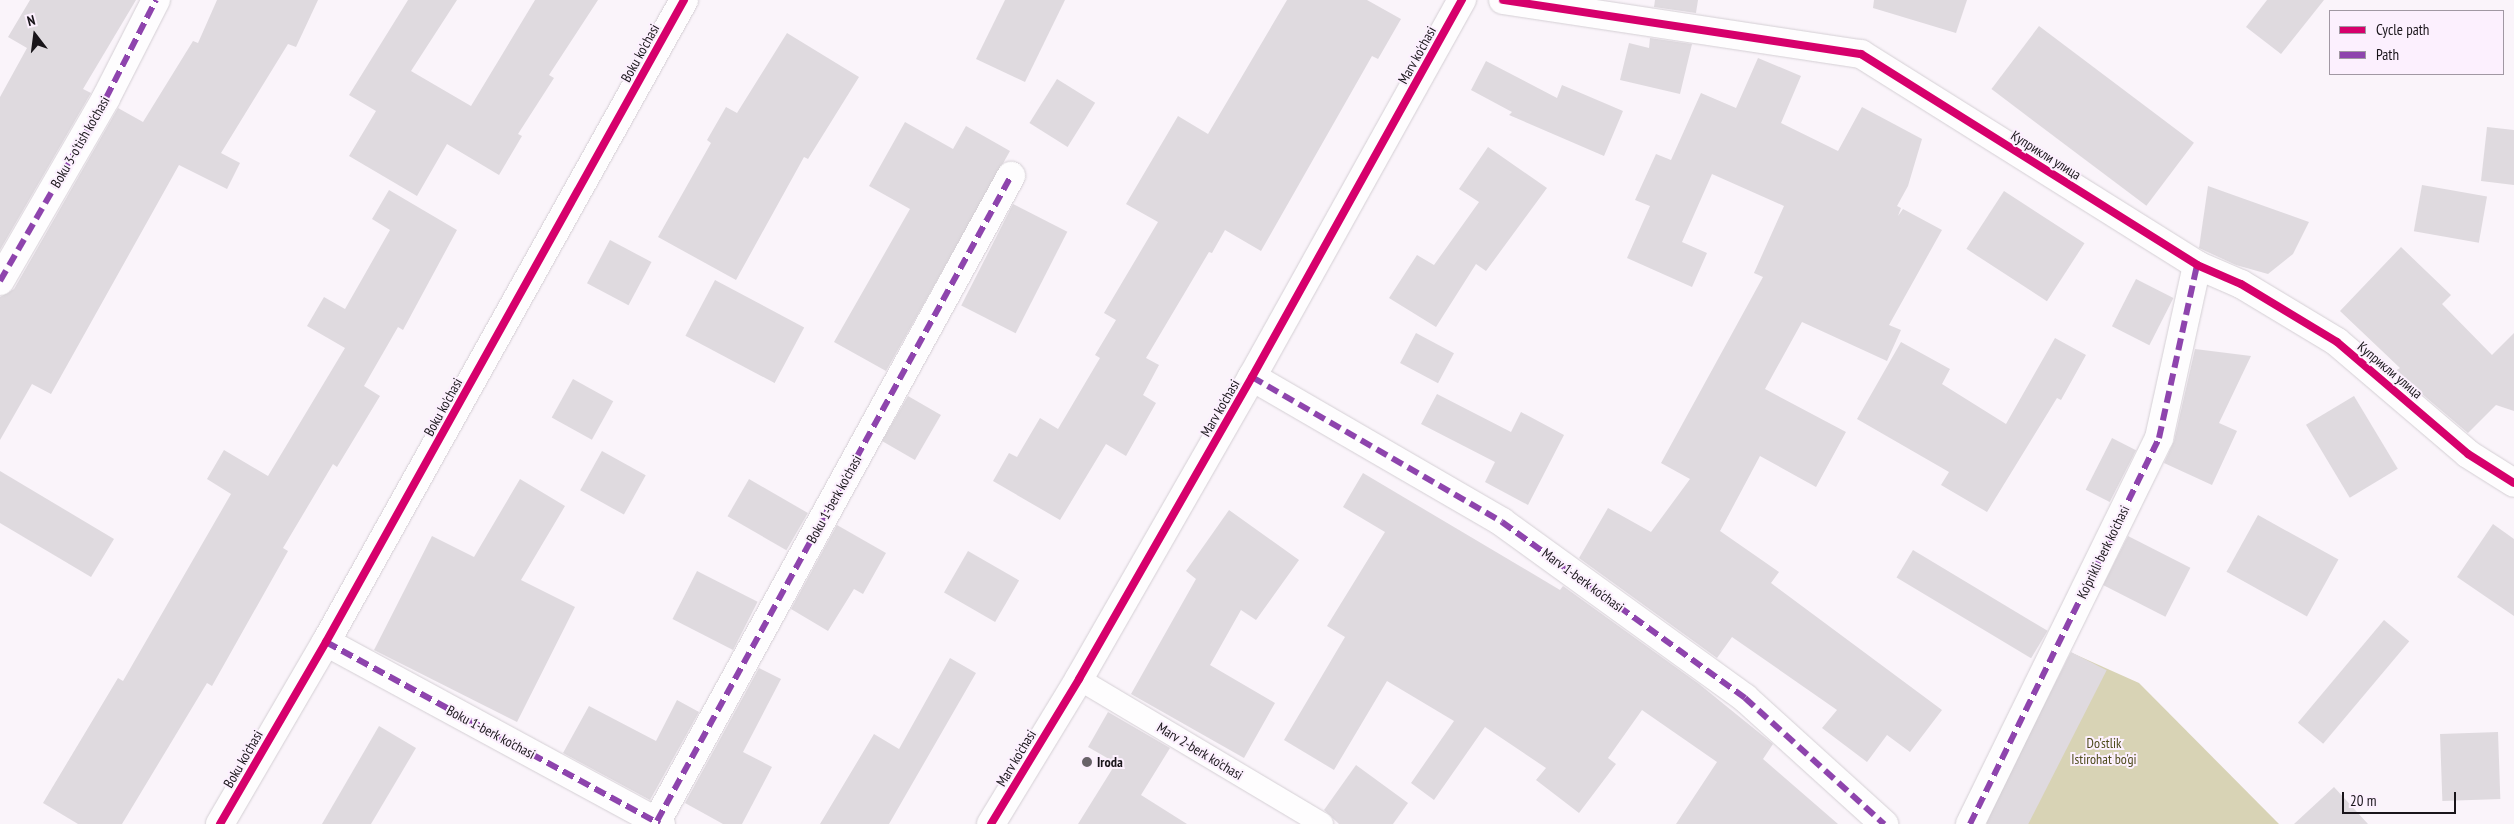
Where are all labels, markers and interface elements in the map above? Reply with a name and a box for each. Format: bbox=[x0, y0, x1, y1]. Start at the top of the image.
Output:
north arrow bbox=[10, 10, 60, 60]
legend bbox=[2329, 10, 2504, 75]
text: N bbox=[25, 11, 37, 30]
text: Cycle path bbox=[2376, 20, 2429, 39]
street label: Boku ko'chasi bbox=[617, 21, 663, 85]
street label: Marv ko'chasi bbox=[1394, 23, 1440, 87]
text: Path bbox=[2376, 45, 2399, 64]
street label: Boku 3-o'tish ko'chasi bbox=[47, 93, 113, 191]
street label: Куприкли улица bbox=[2008, 127, 2084, 183]
street label: Куприкли улица bbox=[2354, 338, 2426, 402]
street label: Boku ko'chasi bbox=[420, 375, 466, 439]
street label: Marv ko'chasi bbox=[1197, 376, 1243, 440]
street label: Boku 1-berk ko'chasi bbox=[803, 452, 865, 546]
street label: Ko'prikli berk ko'chasi bbox=[2073, 503, 2133, 601]
street label: Marv 1-berk ko'chasi bbox=[1538, 544, 1628, 616]
street label: Boku 1-berk ko'chasi bbox=[444, 702, 538, 762]
street label: Marv 2-berk ko'chasi bbox=[1154, 719, 1246, 783]
street label: Boku ko'chasi bbox=[220, 727, 266, 791]
street label: Marv ko'chasi bbox=[992, 727, 1040, 789]
park label: Do'stlik Istirohat bo'gi bbox=[2071, 735, 2137, 768]
place label: Iroda bbox=[1097, 754, 1123, 770]
marker: Iroda bbox=[1081, 756, 1093, 768]
scale bar bbox=[2344, 782, 2458, 814]
text: 20 m bbox=[2350, 791, 2376, 810]

